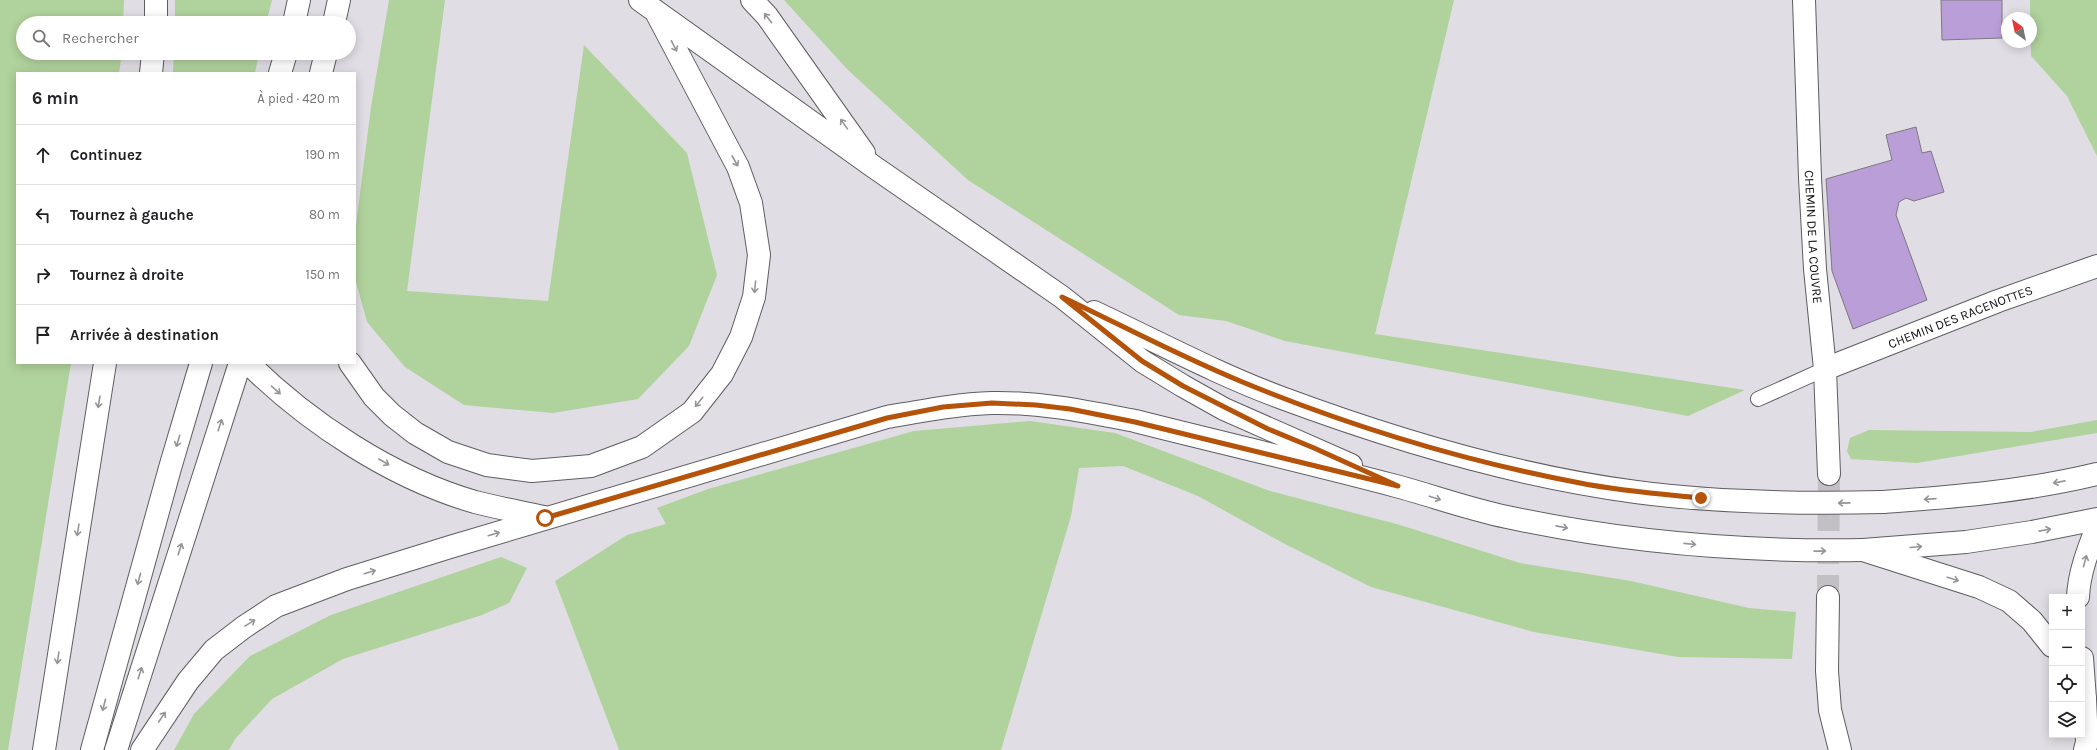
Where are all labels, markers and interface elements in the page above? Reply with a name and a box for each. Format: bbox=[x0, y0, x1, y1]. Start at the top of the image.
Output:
one-way arrow bbox=[764, 12, 772, 23]
north arrow bbox=[2001, 12, 2037, 48]
search box bbox=[16, 16, 356, 60]
icon: search bbox=[30, 27, 52, 49]
text: Rechercher bbox=[62, 29, 139, 47]
one-way arrow bbox=[671, 40, 678, 52]
text: 6 min bbox=[32, 88, 79, 108]
text: À pied · 420 m bbox=[257, 91, 340, 106]
one-way arrow bbox=[839, 118, 848, 129]
icon: ahead bbox=[32, 144, 54, 166]
text: Continuez bbox=[70, 146, 142, 164]
text: 190 m bbox=[305, 147, 340, 162]
one-way arrow bbox=[731, 155, 739, 167]
street label: CHEMIN DE LA COUVRE bbox=[1802, 170, 1825, 304]
icon: left bbox=[32, 204, 54, 226]
text: Tournez à gauche bbox=[70, 206, 194, 224]
text: 80 m bbox=[309, 207, 340, 222]
icon: right bbox=[32, 264, 54, 286]
text: Tournez à droite bbox=[70, 266, 184, 284]
text: 150 m bbox=[305, 267, 340, 282]
one-way arrow bbox=[752, 280, 759, 293]
street label: CHEMIN DES RACENOTTES bbox=[1886, 282, 2035, 352]
icon: arrive bbox=[32, 324, 54, 346]
text: Arrivée à destination bbox=[70, 326, 219, 344]
one-way arrow bbox=[271, 385, 281, 394]
one-way arrow bbox=[95, 395, 103, 408]
one-way arrow bbox=[695, 397, 704, 408]
one-way arrow bbox=[217, 419, 224, 432]
one-way arrow bbox=[174, 434, 181, 447]
one-way arrow bbox=[378, 459, 390, 467]
one-way arrow bbox=[2053, 478, 2066, 486]
route end bbox=[1692, 489, 1710, 507]
one-way arrow bbox=[1429, 495, 1441, 503]
one-way arrow bbox=[1924, 495, 1937, 502]
one-way arrow bbox=[1838, 499, 1851, 507]
route start bbox=[536, 509, 554, 527]
one-way arrow bbox=[74, 523, 82, 536]
one-way arrow bbox=[1555, 523, 1568, 531]
one-way arrow bbox=[2038, 525, 2051, 533]
one-way arrow bbox=[487, 530, 500, 537]
one-way arrow bbox=[1683, 541, 1696, 548]
one-way arrow bbox=[177, 543, 184, 556]
one-way arrow bbox=[1909, 543, 1922, 550]
one-way arrow bbox=[1813, 547, 1826, 555]
one-way arrow bbox=[2082, 555, 2089, 568]
one-way arrow bbox=[363, 568, 375, 576]
one-way arrow bbox=[135, 573, 142, 586]
one-way arrow bbox=[1947, 576, 1960, 583]
map controls bbox=[2049, 594, 2085, 738]
button: + bbox=[2049, 594, 2085, 630]
one-way arrow bbox=[244, 618, 256, 626]
button: − bbox=[2049, 630, 2085, 666]
one-way arrow bbox=[54, 651, 62, 664]
one-way arrow bbox=[137, 666, 144, 679]
button: locate bbox=[2049, 666, 2085, 702]
one-way arrow bbox=[100, 698, 107, 711]
button: layers bbox=[2049, 702, 2085, 738]
one-way arrow bbox=[158, 712, 166, 723]

